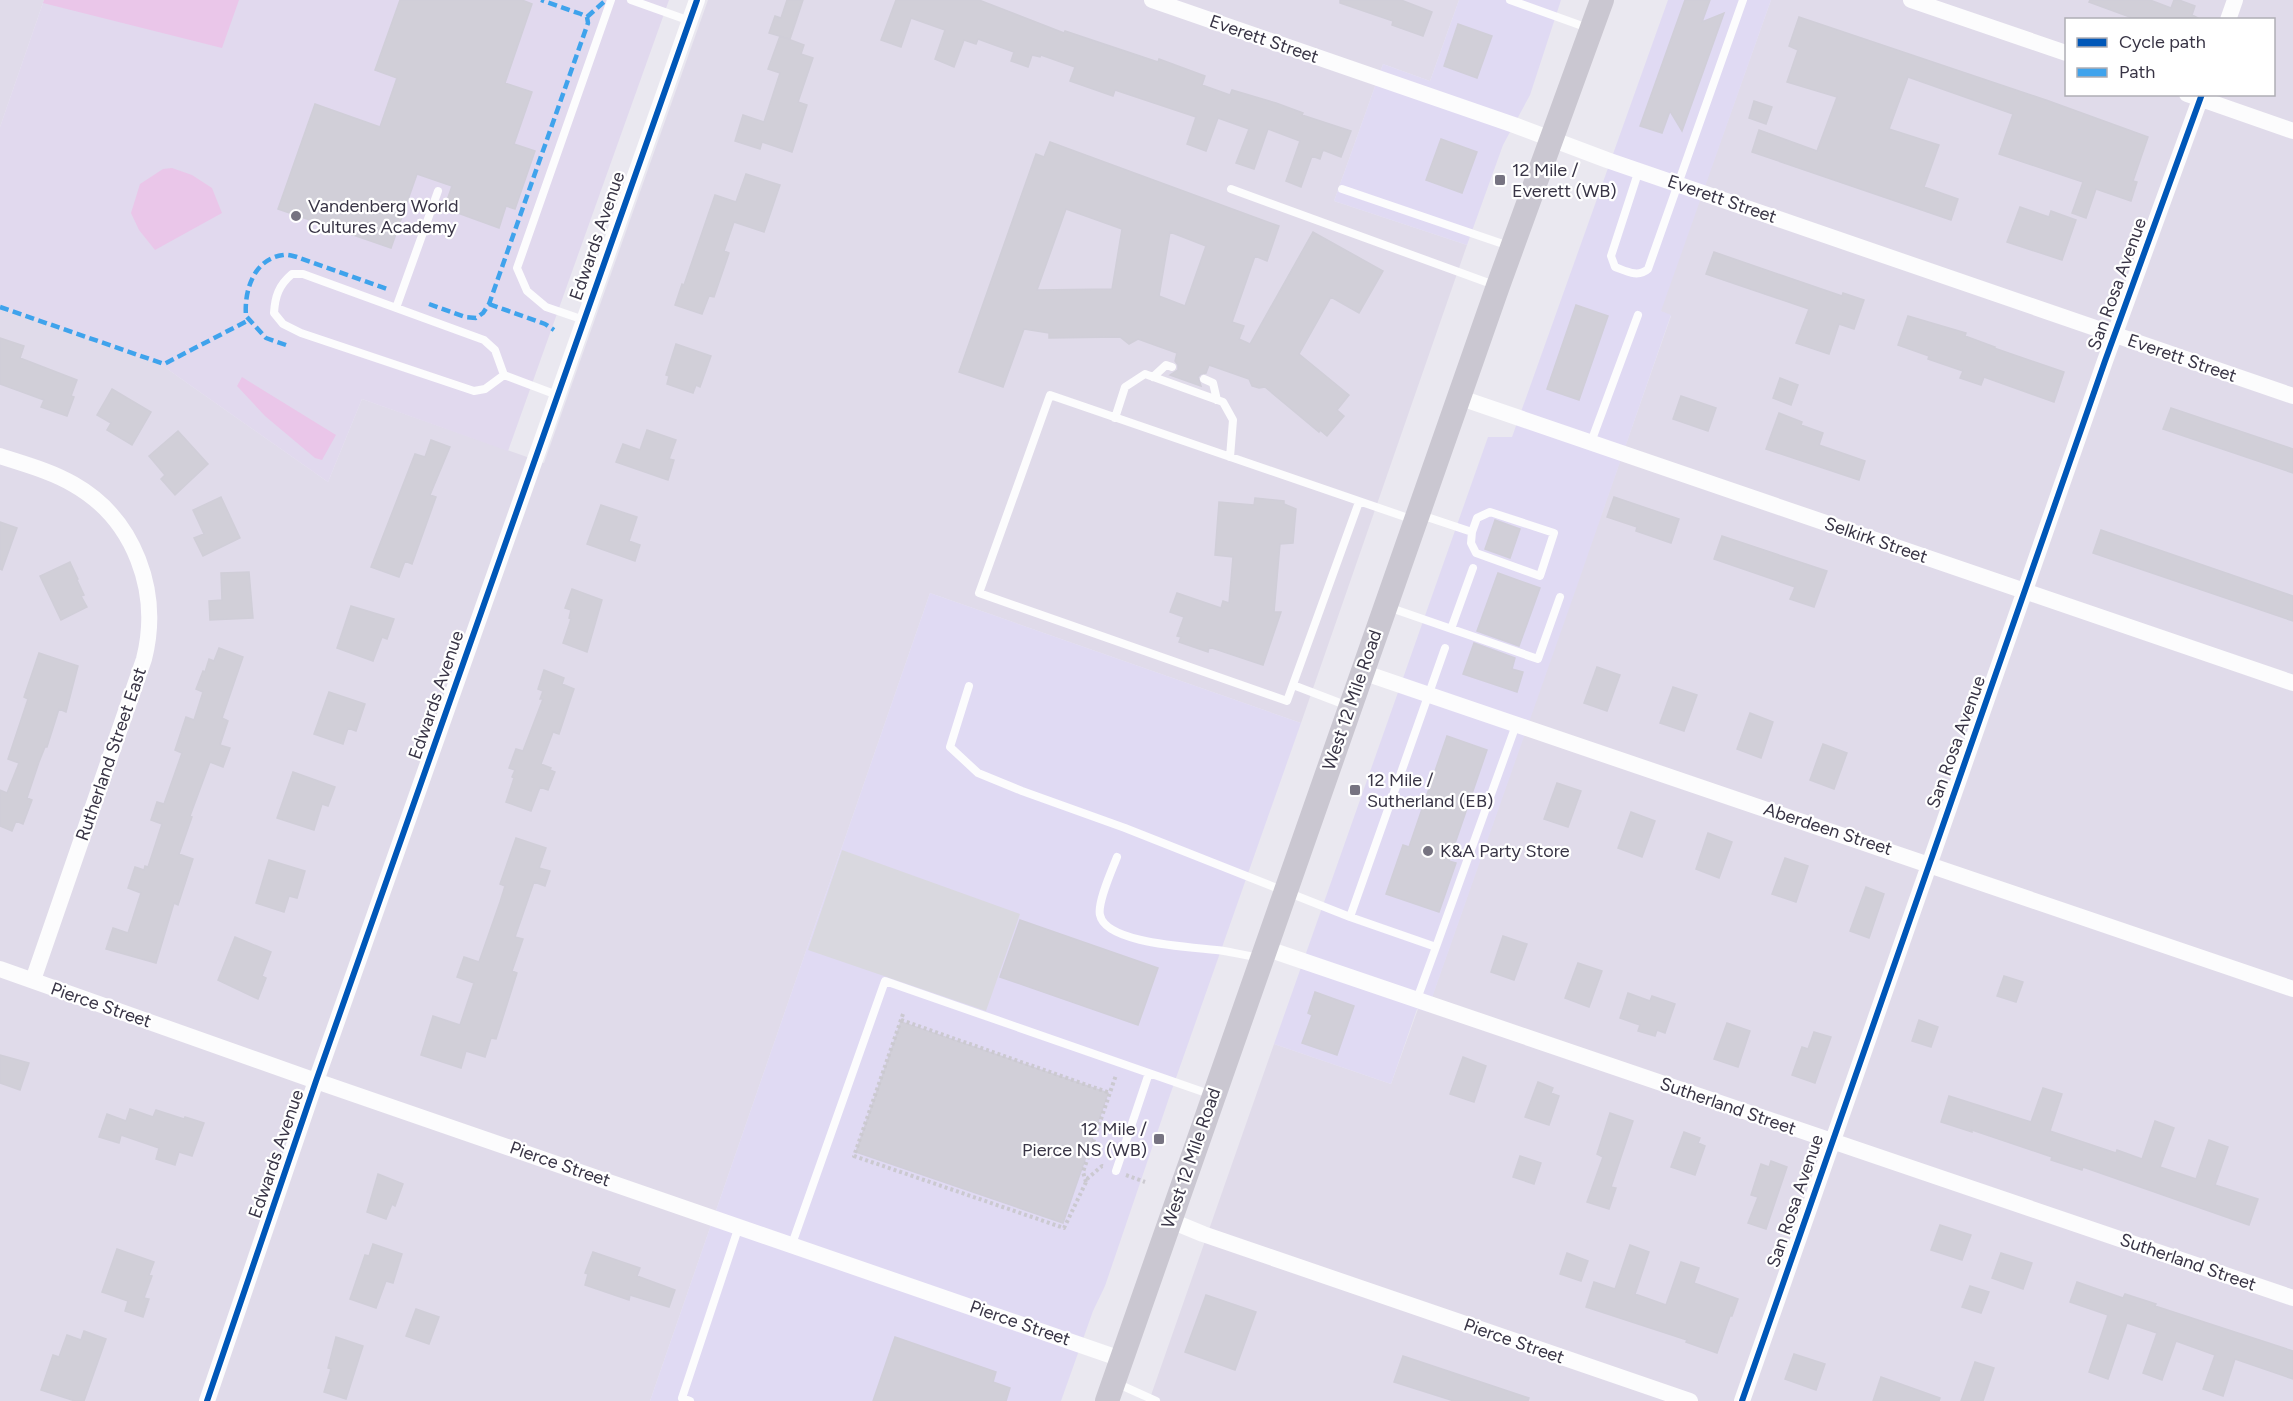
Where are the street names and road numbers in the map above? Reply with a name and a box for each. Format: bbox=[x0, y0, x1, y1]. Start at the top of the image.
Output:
street label: Everett Street bbox=[1207, 10, 1322, 68]
street label: Edwards Avenue bbox=[565, 169, 629, 303]
street label: Everett Street bbox=[1665, 170, 1780, 228]
street label: San Rosa Avenue bbox=[2083, 215, 2151, 353]
street label: Everett Street bbox=[2125, 329, 2240, 387]
street label: Selkirk Street bbox=[1822, 512, 1931, 568]
street label: West 12 Mile Road bbox=[1318, 627, 1386, 773]
street label: Edwards Avenue bbox=[404, 628, 468, 762]
street label: Rutherland Street East bbox=[71, 664, 151, 844]
street label: San Rosa Avenue bbox=[1922, 673, 1990, 811]
street label: Aberdeen Street bbox=[1761, 798, 1895, 860]
street label: Pierce Street bbox=[48, 978, 154, 1033]
street label: Sutherland Street bbox=[1657, 1072, 1799, 1140]
street label: West 12 Mile Road bbox=[1157, 1085, 1225, 1231]
street label: Edwards Avenue bbox=[244, 1087, 308, 1221]
street label: San Rosa Avenue bbox=[1762, 1131, 1828, 1270]
street label: Pierce Street bbox=[507, 1137, 613, 1192]
street label: Sutherland Street bbox=[2117, 1228, 2259, 1296]
street label: Pierce Street bbox=[967, 1296, 1073, 1351]
street label: Pierce Street bbox=[1461, 1314, 1567, 1369]

